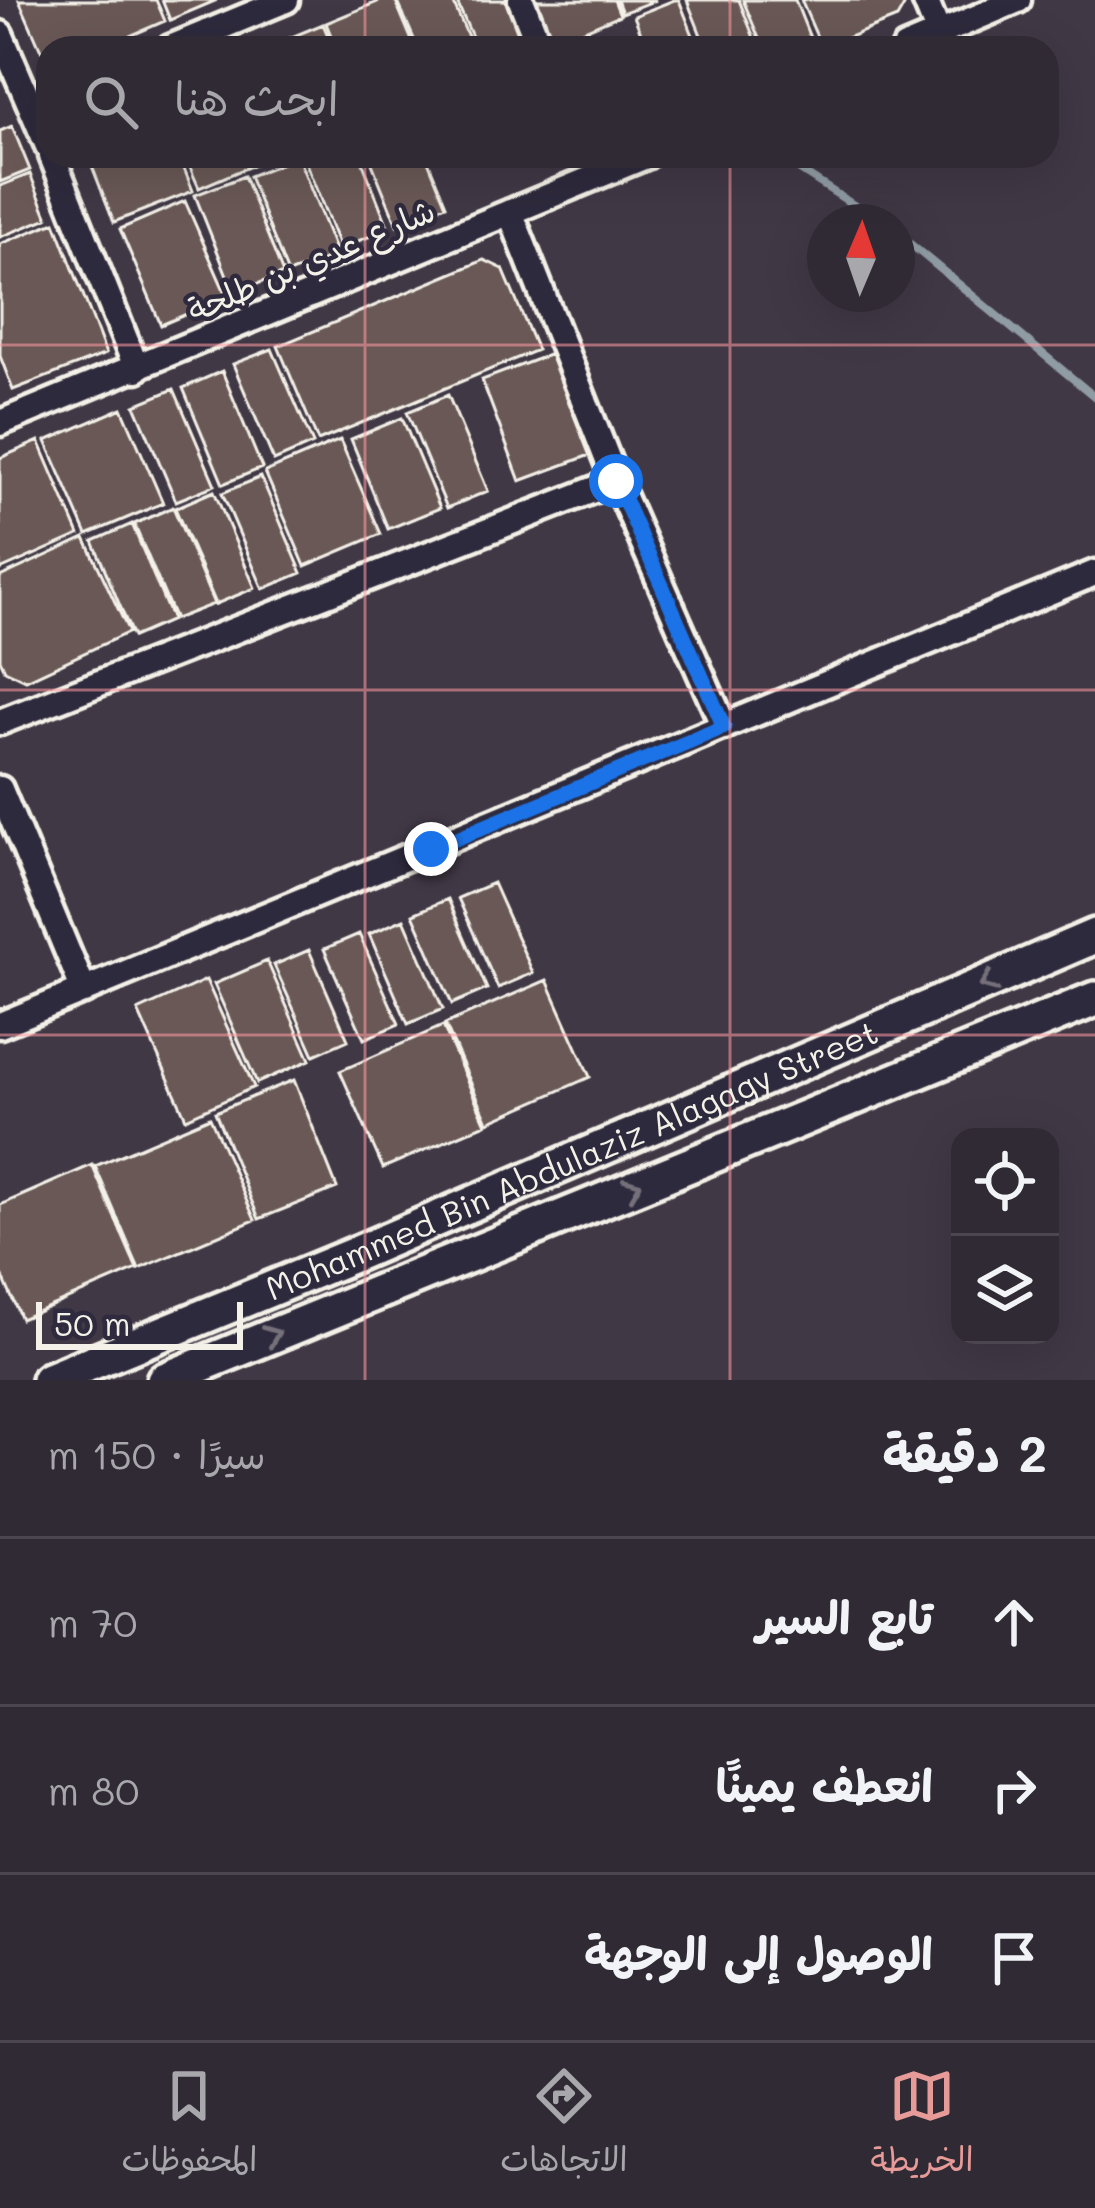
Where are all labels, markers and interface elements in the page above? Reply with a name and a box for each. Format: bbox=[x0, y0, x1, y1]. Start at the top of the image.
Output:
search box bbox=[36, 36, 1059, 168]
text: ابحث هنا bbox=[174, 68, 339, 126]
icon: search bbox=[78, 69, 144, 135]
street label: شارع عدي بن طلحة bbox=[180, 187, 442, 334]
north arrow bbox=[807, 204, 915, 312]
route start bbox=[589, 454, 643, 508]
route end bbox=[404, 822, 458, 876]
one-way arrow bbox=[978, 968, 1000, 992]
street label: Mohammed Bin Abdulaziz Alagagy Street bbox=[259, 1009, 884, 1309]
map controls bbox=[951, 1128, 1059, 1344]
button: locate bbox=[951, 1128, 1059, 1236]
one-way arrow bbox=[622, 1177, 643, 1202]
button: layers bbox=[951, 1236, 1059, 1344]
scale bar bbox=[36, 1296, 243, 1349]
text: 50 m bbox=[54, 1301, 130, 1344]
one-way arrow bbox=[261, 1325, 282, 1349]
text: 2 دقيقة bbox=[882, 1418, 1047, 1485]
text: سيرًا · 150 m bbox=[48, 1428, 266, 1479]
text: تابع السير bbox=[756, 1587, 933, 1645]
icon: ahead bbox=[981, 1589, 1047, 1655]
text: 70 m bbox=[48, 1596, 137, 1647]
text: انعطف يمينًا bbox=[716, 1755, 933, 1813]
icon: right bbox=[981, 1757, 1047, 1823]
text: 80 m bbox=[48, 1764, 139, 1815]
text: الوصول إلى الوجهة bbox=[584, 1923, 933, 1981]
icon: arrive bbox=[981, 1925, 1047, 1991]
tab: المحفوظات bbox=[121, 2063, 257, 2189]
tab: الاتجاهات bbox=[500, 2063, 628, 2189]
tab: الخريطة bbox=[871, 2063, 974, 2189]

